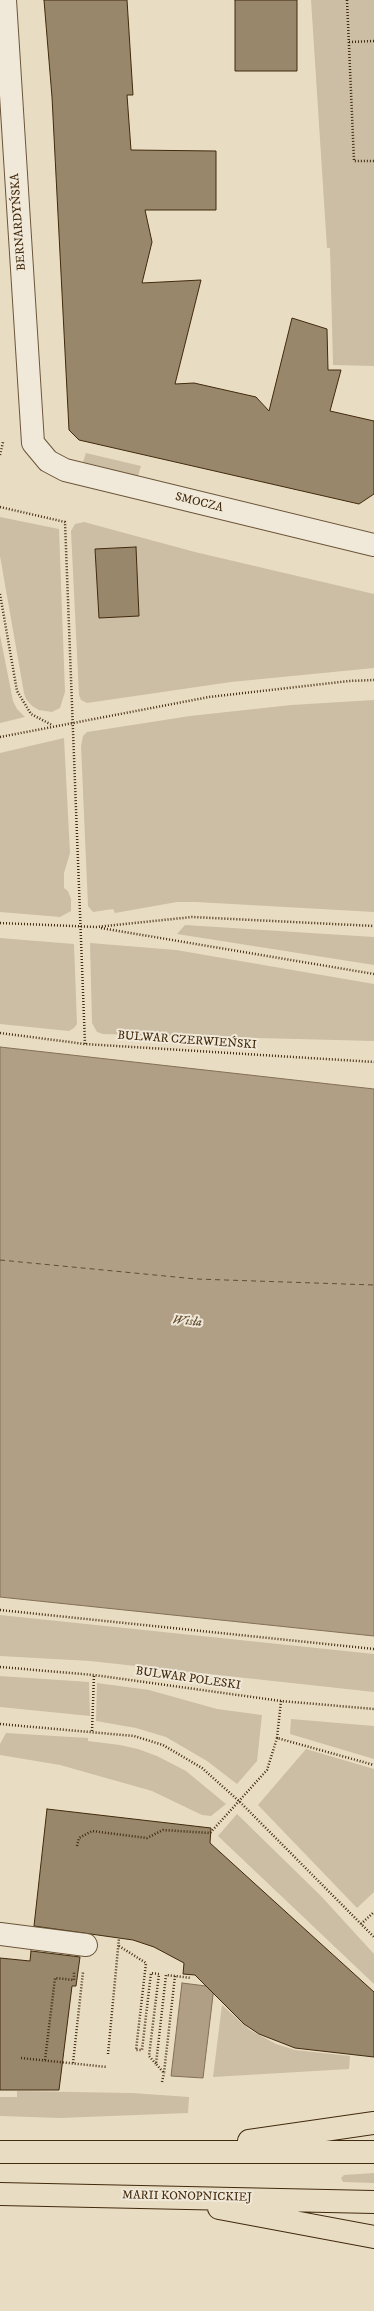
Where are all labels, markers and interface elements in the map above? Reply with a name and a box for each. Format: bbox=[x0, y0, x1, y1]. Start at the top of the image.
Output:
street label: BERNARDYŃSKA bbox=[8, 173, 30, 271]
street label: SMOCZA bbox=[173, 490, 225, 516]
street label: BULWAR CZERWIEŃSKI bbox=[117, 1029, 257, 1053]
water label: Wisła bbox=[171, 1313, 203, 1331]
street label: BULWAR POLESKI bbox=[135, 1665, 241, 1693]
street label: MARII KONOPNICKIEJ bbox=[122, 2189, 252, 2205]

